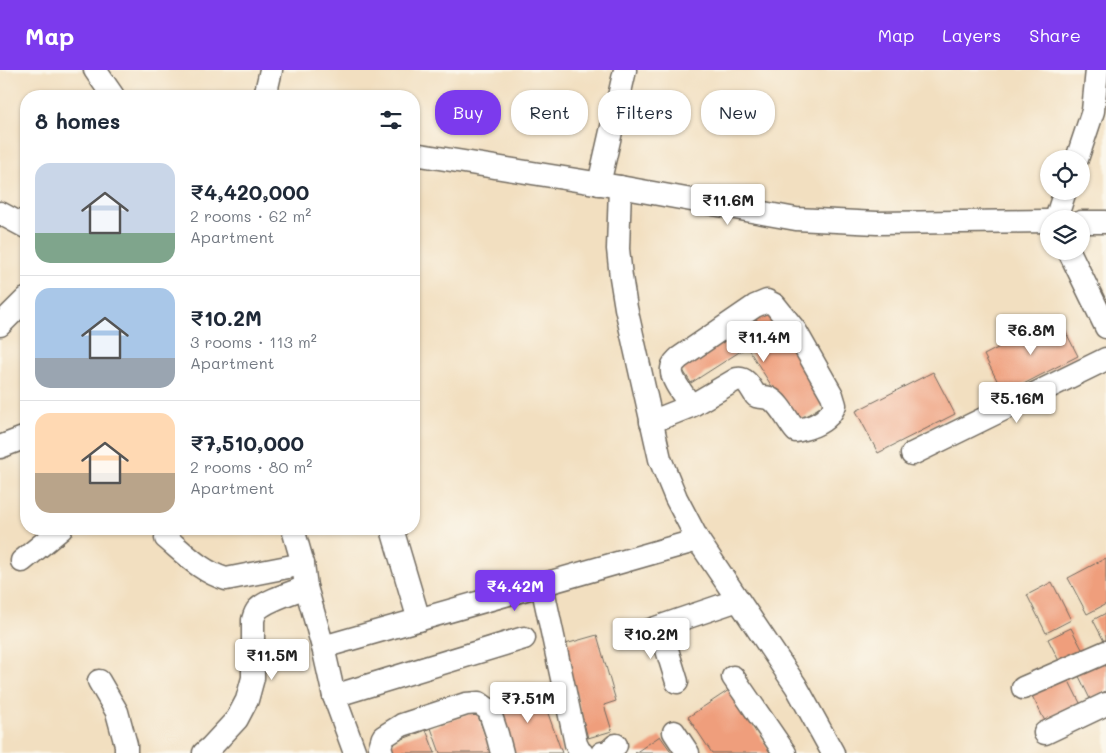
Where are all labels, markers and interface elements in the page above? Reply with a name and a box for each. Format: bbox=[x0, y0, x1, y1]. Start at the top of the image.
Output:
text: Map bbox=[25, 20, 74, 51]
text: Map bbox=[878, 23, 914, 47]
text: Layers bbox=[942, 23, 1001, 47]
text: Share bbox=[1029, 23, 1081, 47]
chip: Buy bbox=[435, 90, 501, 135]
chip: Rent bbox=[511, 90, 588, 135]
chip: Filters bbox=[598, 90, 691, 135]
chip: New bbox=[701, 90, 775, 135]
icon: filters bbox=[377, 106, 405, 134]
text: 8 homes bbox=[35, 107, 120, 134]
map controls bbox=[1040, 150, 1090, 260]
button: locate bbox=[1040, 150, 1090, 200]
text: ₹4,420,000 bbox=[190, 178, 309, 205]
icon: home bbox=[75, 183, 135, 243]
pin: ₹11.6M bbox=[687, 184, 769, 226]
text: ₹11.6M bbox=[702, 189, 754, 210]
text: 2 rooms · 62 m² bbox=[190, 205, 311, 226]
button: layers bbox=[1040, 210, 1090, 260]
text: Apartment bbox=[190, 226, 275, 247]
text: ₹10.2M bbox=[190, 304, 262, 331]
icon: home bbox=[75, 308, 135, 368]
pin: ₹6.8M bbox=[996, 314, 1066, 356]
text: ₹6.8M bbox=[1007, 319, 1055, 340]
pin: ₹11.4M bbox=[723, 320, 805, 363]
text: ₹11.4M bbox=[738, 326, 790, 347]
text: 3 rooms · 113 m² bbox=[190, 331, 317, 352]
text: Apartment bbox=[190, 352, 275, 373]
pin: ₹5.16M bbox=[976, 382, 1058, 424]
text: ₹5.16M bbox=[990, 387, 1044, 408]
text: ₹7,510,000 bbox=[190, 429, 304, 456]
icon: home bbox=[75, 433, 135, 493]
text: 2 rooms · 80 m² bbox=[190, 456, 312, 477]
text: Apartment bbox=[190, 477, 275, 498]
pin: ₹4.42M bbox=[474, 570, 556, 612]
text: ₹4.42M bbox=[486, 575, 544, 596]
pin: ₹10.2M bbox=[610, 618, 692, 660]
text: ₹10.2M bbox=[624, 623, 678, 644]
pin: ₹11.5M bbox=[231, 638, 313, 681]
text: ₹11.5M bbox=[246, 644, 298, 665]
pin: ₹7.51M bbox=[487, 682, 569, 724]
text: ₹7.51M bbox=[501, 687, 555, 708]

